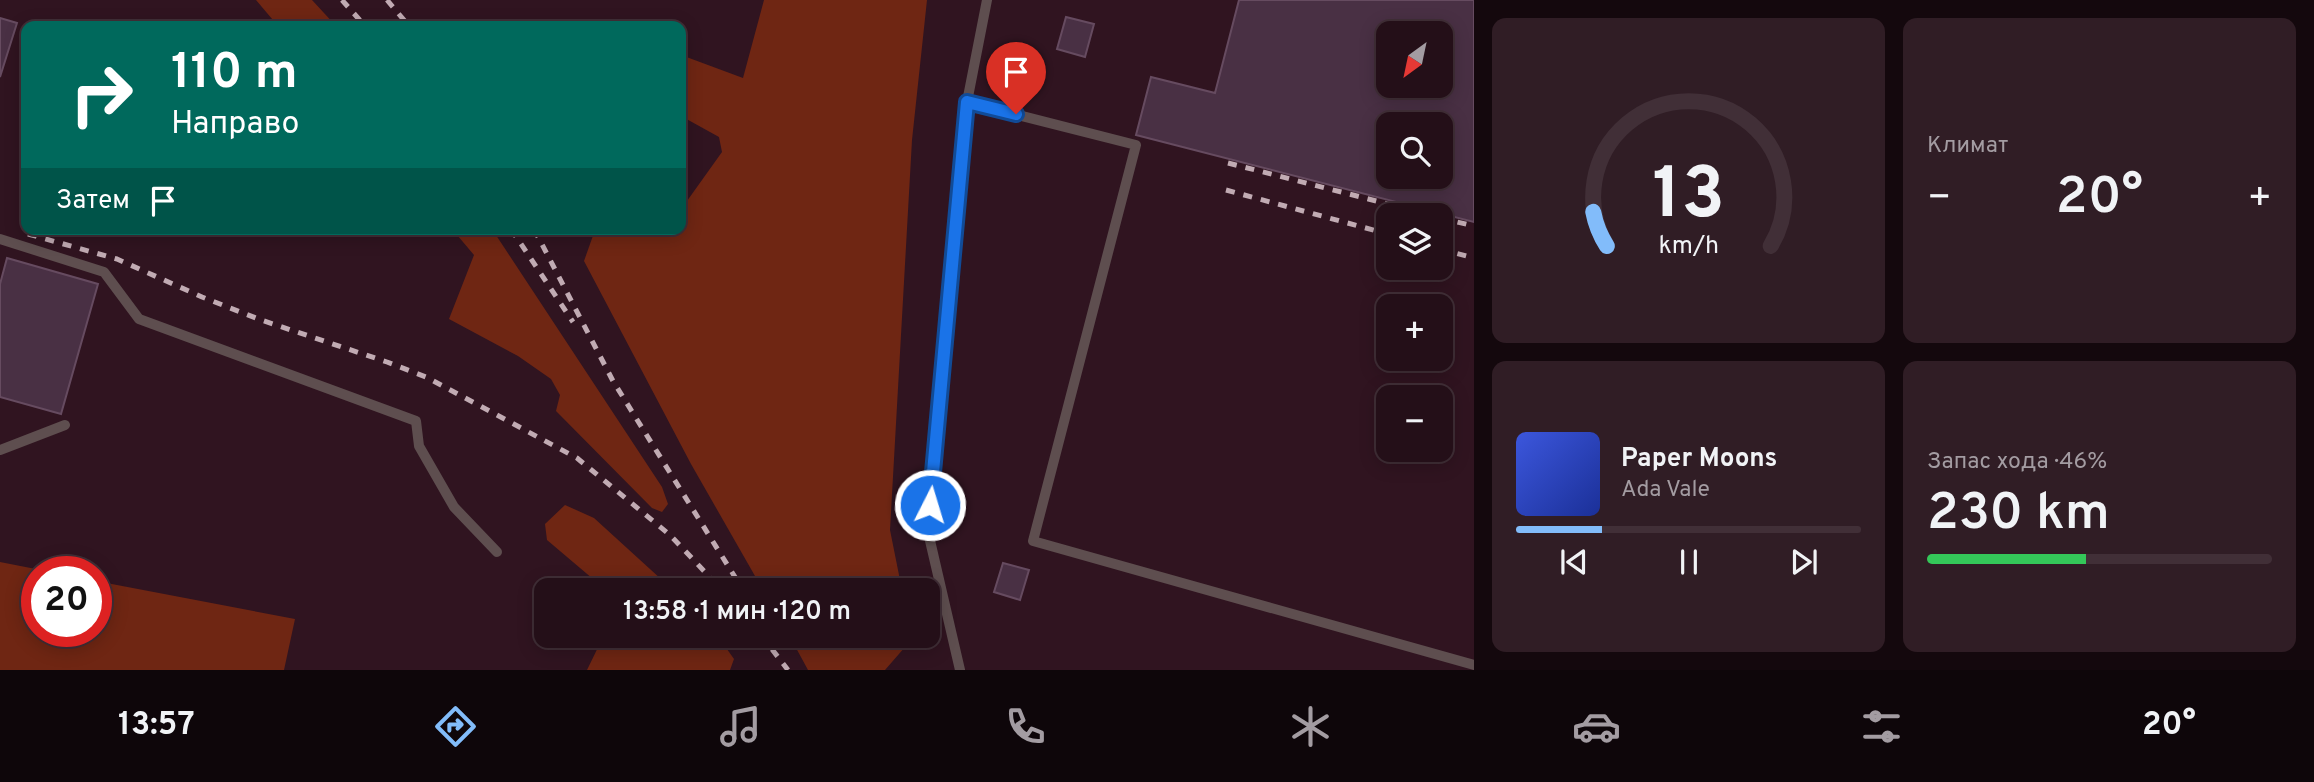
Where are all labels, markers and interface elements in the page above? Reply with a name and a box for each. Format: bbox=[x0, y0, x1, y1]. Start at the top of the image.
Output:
north arrow bbox=[1376, 21, 1452, 98]
map controls bbox=[1376, 21, 1453, 462]
pin bbox=[986, 42, 1046, 114]
text: 110 m bbox=[171, 44, 298, 106]
icon: right bbox=[56, 49, 147, 140]
icon: arrive bbox=[997, 53, 1035, 91]
text: Направо bbox=[171, 105, 299, 145]
button: search bbox=[1376, 112, 1453, 189]
text: Климат bbox=[1927, 132, 2008, 161]
text: 13 bbox=[1652, 153, 1725, 245]
text: 20° bbox=[2056, 166, 2143, 232]
text: − bbox=[1927, 175, 1952, 224]
text: + bbox=[2247, 175, 2272, 224]
icon: arrive bbox=[144, 182, 182, 220]
text: Затем bbox=[56, 185, 130, 218]
button: layers bbox=[1376, 203, 1453, 280]
text: km/h bbox=[1658, 231, 1719, 263]
button: + bbox=[1376, 294, 1453, 371]
button: − bbox=[1376, 385, 1453, 462]
text: Paper Moons bbox=[1621, 443, 1777, 476]
text: Запас хода · 46% bbox=[1927, 448, 2107, 477]
position arrow bbox=[893, 468, 967, 542]
text: Ada Vale bbox=[1621, 476, 1710, 505]
text: 230 km bbox=[1927, 482, 2110, 548]
icon: previous bbox=[1555, 543, 1593, 581]
icon: pause bbox=[1670, 543, 1708, 581]
icon: next bbox=[1785, 543, 1823, 581]
speed limit sign: 20 bbox=[21, 556, 112, 647]
text: 13:58 · 1 мин · 120 m bbox=[623, 596, 851, 629]
icon: directions bbox=[431, 702, 480, 751]
icon: music bbox=[716, 702, 765, 751]
icon: phone bbox=[1001, 702, 1050, 751]
icon: climate bbox=[1286, 702, 1335, 751]
icon: car bbox=[1572, 702, 1621, 751]
icon: filters bbox=[1857, 702, 1906, 751]
text: 13:57 bbox=[118, 706, 195, 746]
text: 20° bbox=[2142, 706, 2196, 746]

